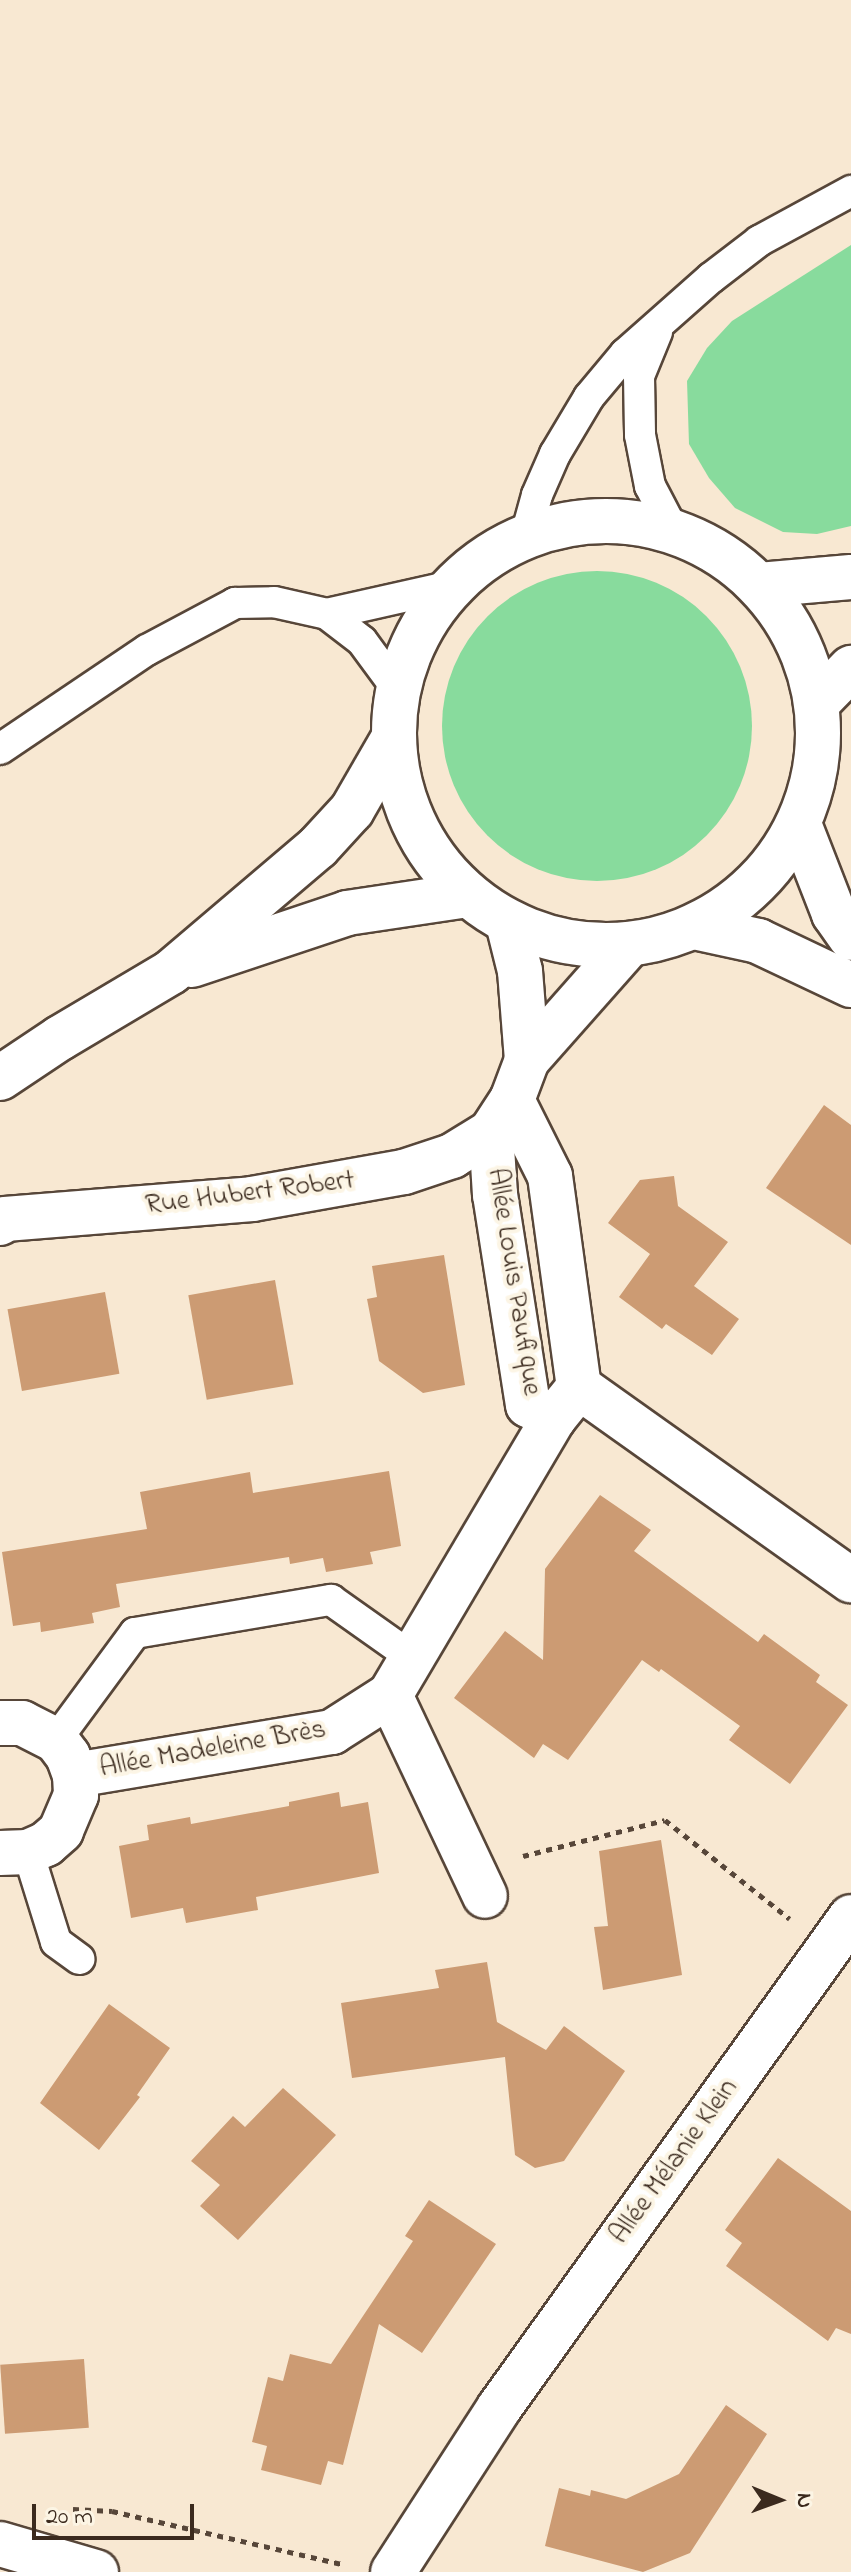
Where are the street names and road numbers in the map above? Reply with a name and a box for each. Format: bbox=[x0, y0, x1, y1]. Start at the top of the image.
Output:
street label: Rue Hubert Robert bbox=[144, 1165, 356, 1223]
street label: Allée Louis Paufique bbox=[478, 1166, 548, 1398]
street label: Allée Madeleine Brès bbox=[97, 1714, 329, 1786]
street label: Allée Mélanie Klein bbox=[604, 2073, 746, 2251]

